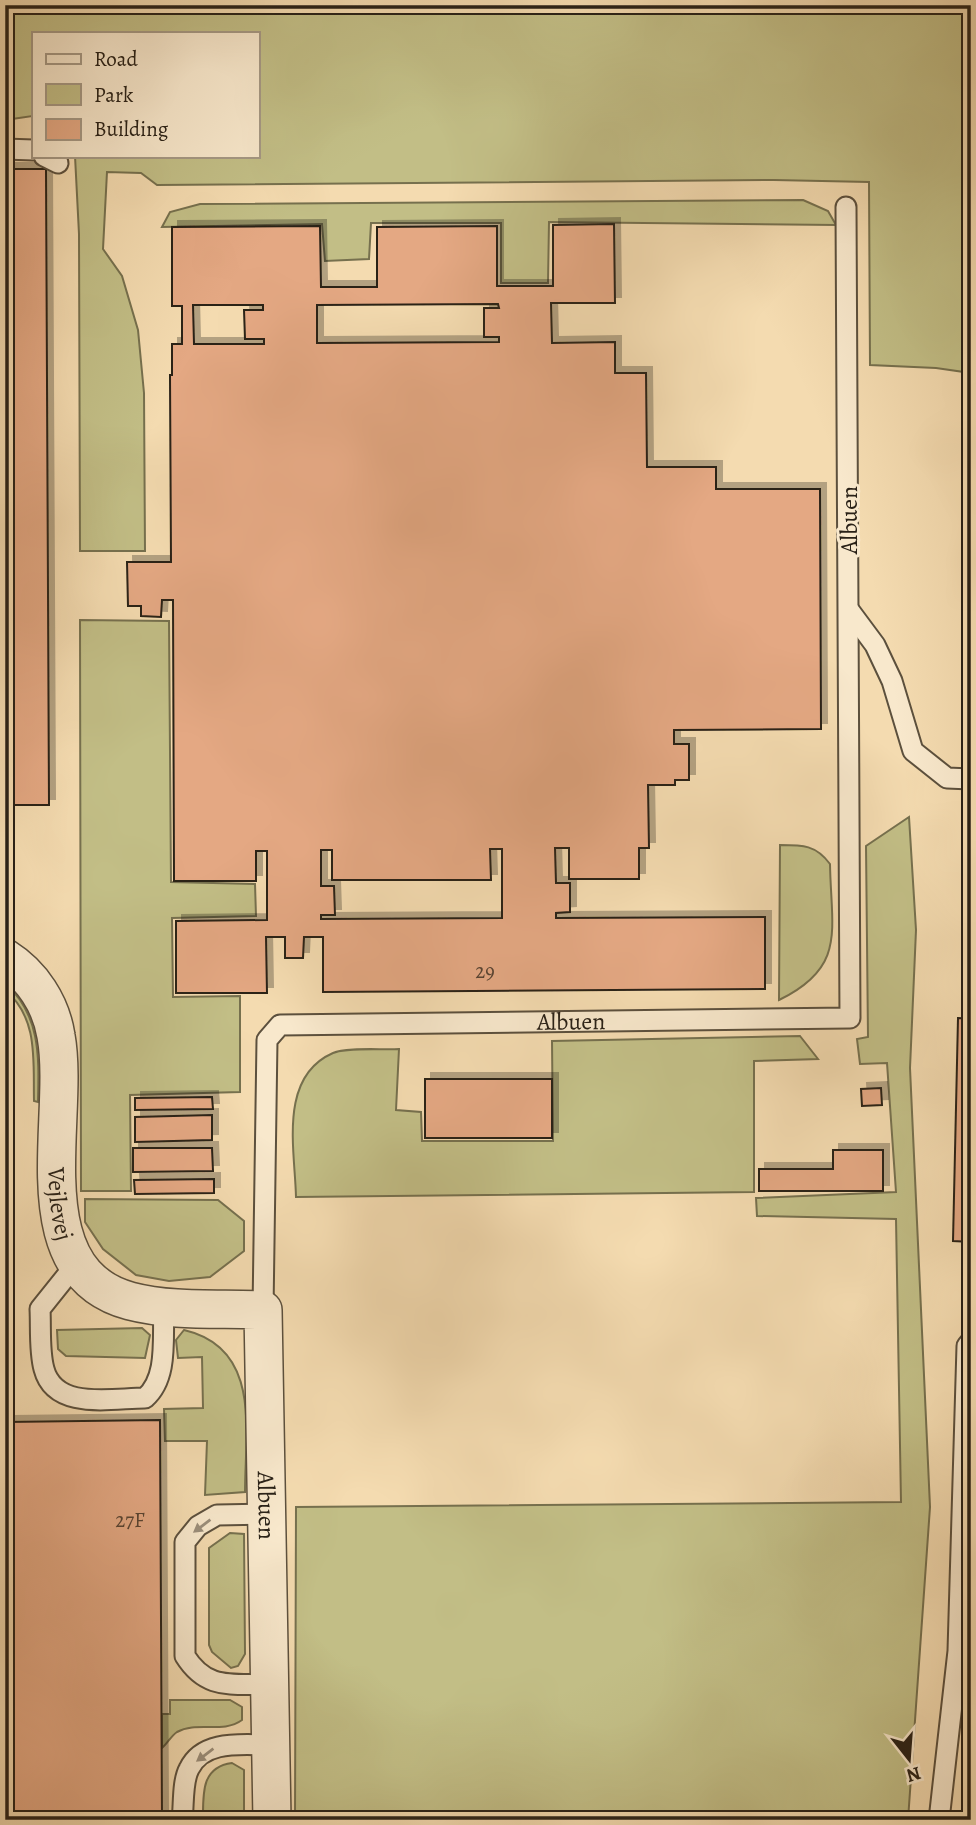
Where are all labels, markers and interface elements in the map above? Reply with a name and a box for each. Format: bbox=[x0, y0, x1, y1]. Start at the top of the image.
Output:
legend bbox=[32, 32, 259, 158]
text: Road bbox=[94, 45, 138, 73]
text: Park bbox=[94, 81, 134, 109]
text: Building bbox=[94, 115, 169, 143]
street label: Albuen bbox=[833, 486, 865, 555]
house number: 29 bbox=[475, 957, 495, 985]
street label: Albuen bbox=[536, 1005, 606, 1038]
street label: Vejlevej bbox=[40, 1166, 81, 1244]
street label: Albuen bbox=[250, 1470, 283, 1540]
house number: 27F bbox=[115, 1506, 145, 1534]
one-way arrow bbox=[193, 1518, 211, 1533]
north arrow bbox=[874, 1724, 944, 1794]
one-way arrow bbox=[196, 1747, 214, 1761]
text: N bbox=[903, 1760, 924, 1789]

